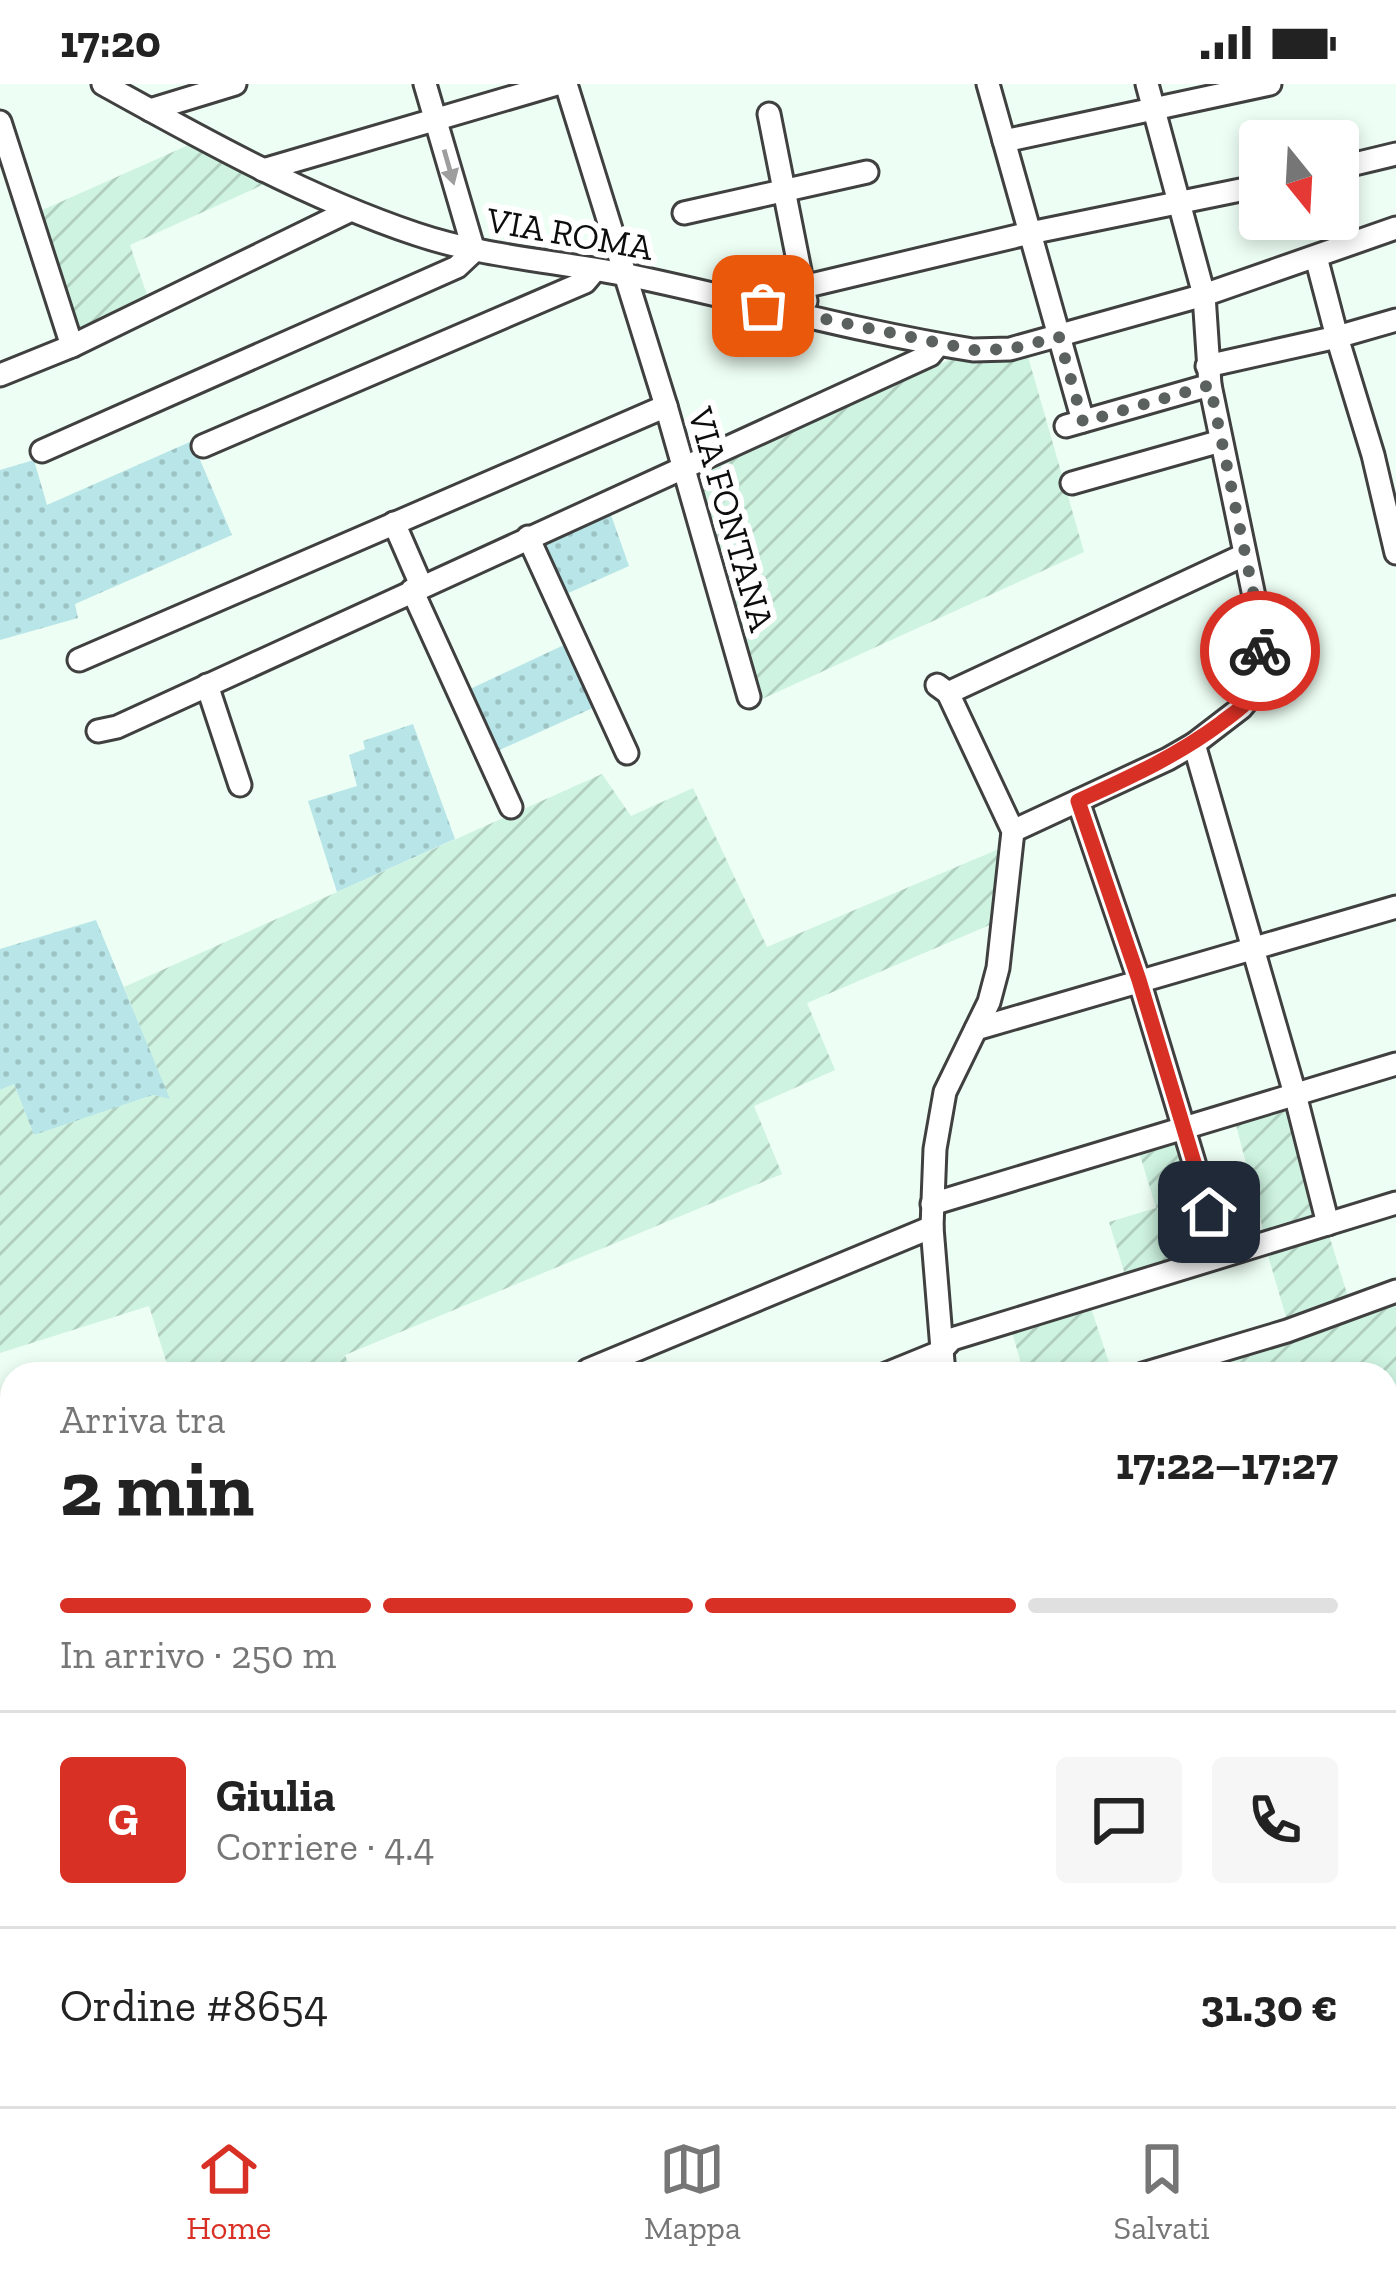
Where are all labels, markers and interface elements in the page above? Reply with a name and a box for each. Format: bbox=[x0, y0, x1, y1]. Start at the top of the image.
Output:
text: 17:20 bbox=[60, 15, 161, 69]
north arrow bbox=[1239, 120, 1359, 240]
map controls bbox=[1239, 120, 1359, 240]
one-way arrow bbox=[441, 149, 460, 186]
street label: VIA ROMA bbox=[482, 198, 657, 269]
pin bbox=[712, 255, 814, 357]
icon: bag bbox=[730, 273, 796, 339]
street label: VIA FONTANA bbox=[679, 401, 784, 636]
courier bbox=[1200, 591, 1320, 711]
icon: bike bbox=[1227, 618, 1293, 684]
pin bbox=[1158, 1161, 1260, 1263]
icon: home bbox=[1176, 1179, 1242, 1245]
text: Arriva tra bbox=[60, 1396, 226, 1443]
text: 17:22–17:27 bbox=[1116, 1437, 1338, 1491]
text: 2 min bbox=[60, 1441, 254, 1535]
text: In arrivo · 250 m bbox=[60, 1631, 336, 1678]
button: chat bbox=[1056, 1757, 1182, 1883]
button: phone bbox=[1212, 1757, 1338, 1883]
text: Giulia bbox=[216, 1769, 336, 1823]
text: G bbox=[108, 1793, 138, 1847]
text: Corriere · 4.4 bbox=[216, 1823, 434, 1870]
text: Ordine #8654 bbox=[60, 1979, 328, 2033]
text: 31.30 € bbox=[1201, 1979, 1338, 2033]
tab: Home bbox=[186, 2136, 271, 2247]
tab: Mappa bbox=[644, 2136, 741, 2247]
tab: Salvati bbox=[1114, 2136, 1210, 2247]

